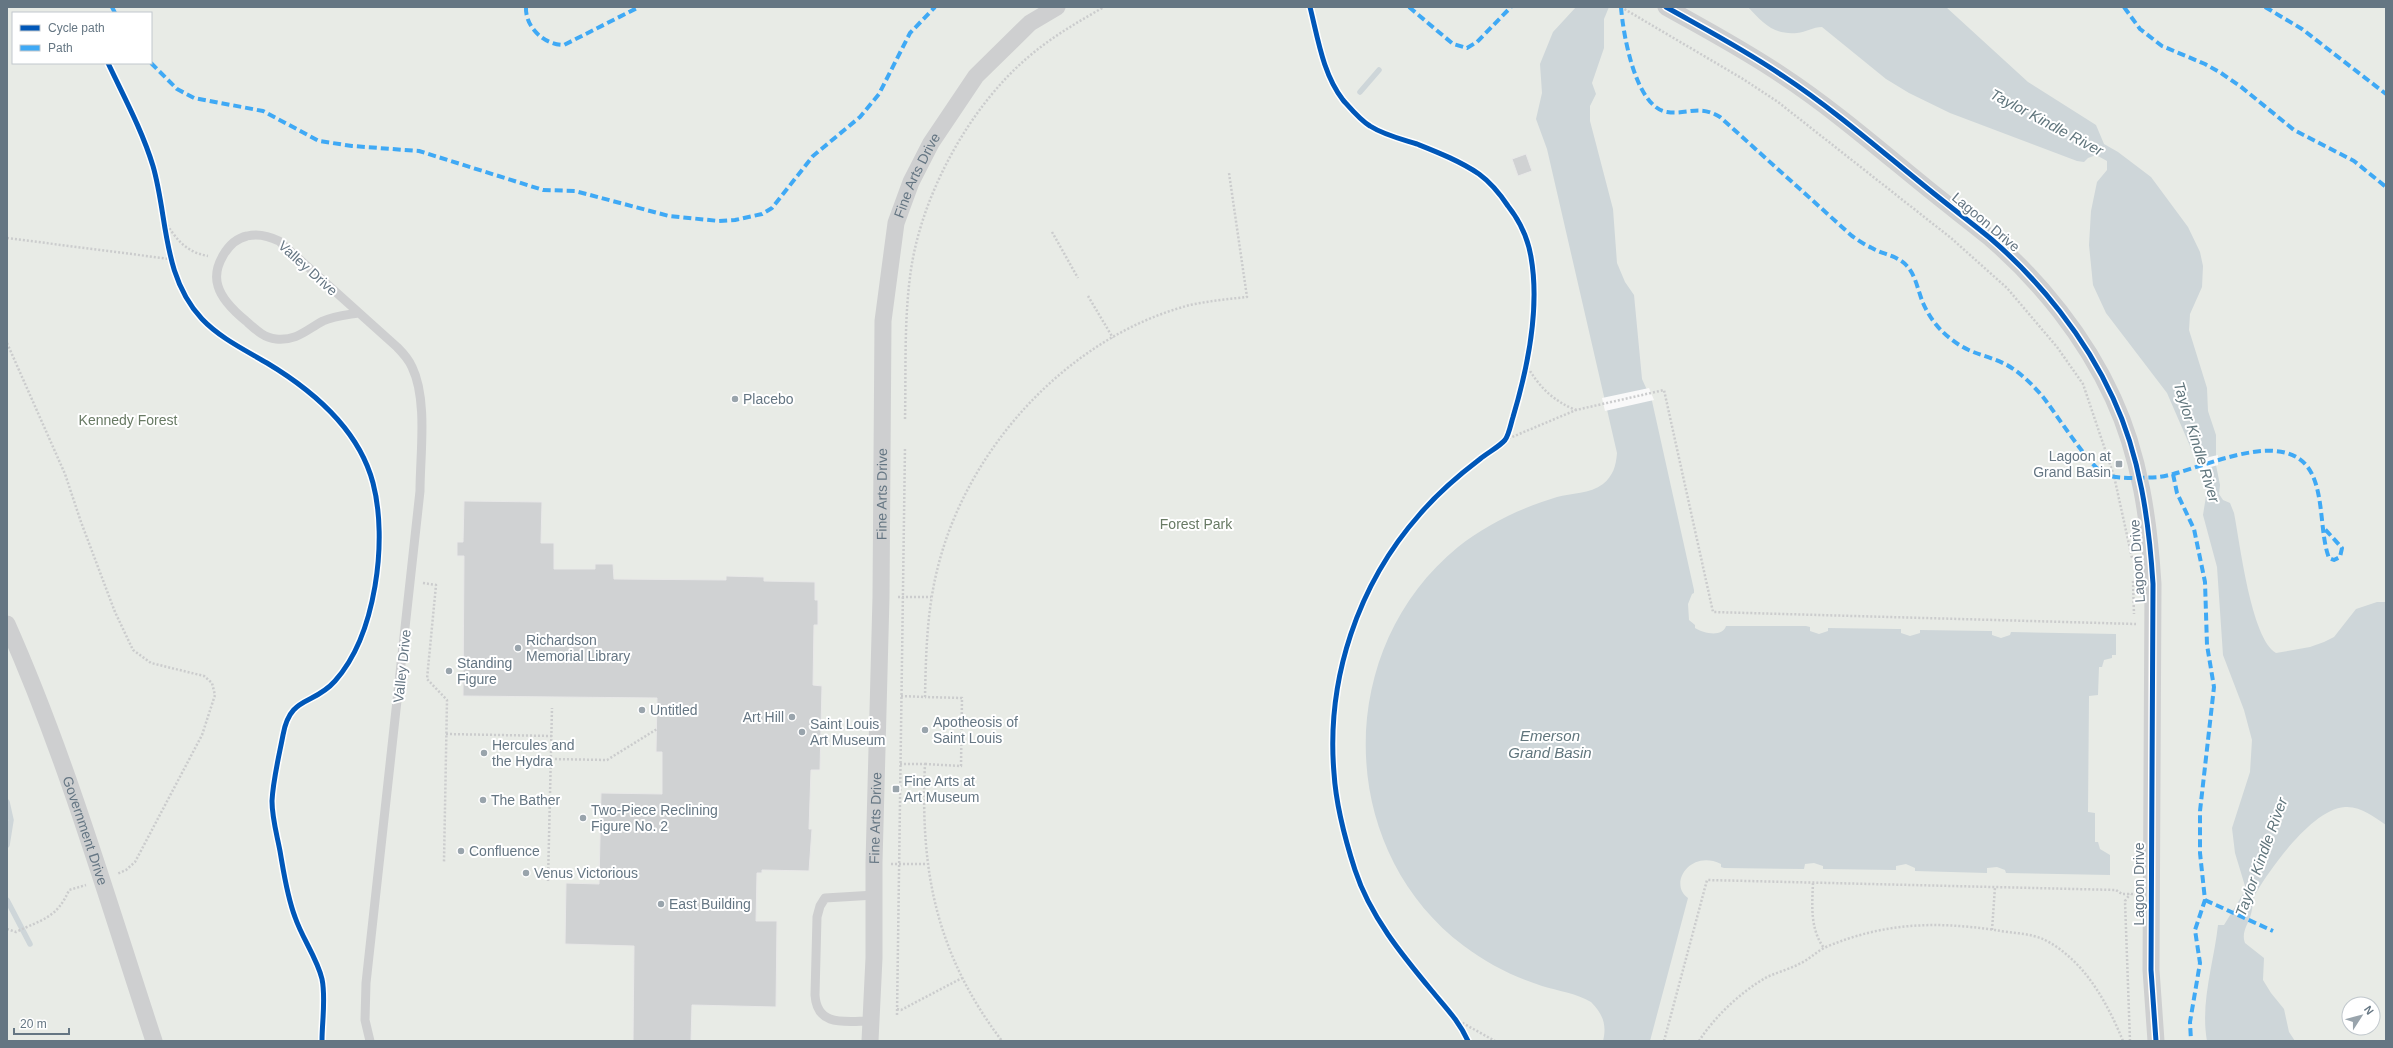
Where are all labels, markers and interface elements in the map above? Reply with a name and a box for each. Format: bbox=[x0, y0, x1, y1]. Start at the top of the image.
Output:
legend bbox=[12, 12, 152, 64]
text: Cycle path bbox=[48, 21, 105, 35]
text: Path bbox=[48, 41, 73, 55]
water label: Taylor Kindle River bbox=[1988, 85, 2107, 159]
street label: Fine Arts Drive bbox=[891, 130, 944, 220]
street label: Lagoon Drive bbox=[1949, 189, 2023, 255]
street label: Valley Drive bbox=[275, 237, 341, 299]
water label: Taylor Kindle River bbox=[2171, 380, 2224, 505]
place label: Placebo bbox=[743, 391, 794, 407]
marker: Placebo bbox=[730, 394, 740, 404]
park label: Kennedy Forest bbox=[79, 412, 178, 428]
street label: Fine Arts Drive bbox=[873, 448, 890, 540]
place label: Lagoon at Grand Basin bbox=[2033, 448, 2111, 480]
marker: Lagoon at Grand Basin bbox=[2114, 459, 2124, 469]
park label: Forest Park bbox=[1160, 516, 1233, 532]
street label: Lagoon Drive bbox=[2126, 519, 2148, 603]
street label: Valley Drive bbox=[390, 628, 414, 703]
place label: Richardson Memorial Library bbox=[526, 632, 630, 664]
marker: Richardson Memorial Library bbox=[513, 643, 523, 653]
place label: Standing Figure bbox=[457, 655, 512, 687]
marker: Standing Figure bbox=[444, 666, 454, 676]
place label: Untitled bbox=[650, 702, 697, 718]
marker: Untitled bbox=[637, 705, 647, 715]
place label: Art Hill bbox=[743, 709, 784, 725]
marker: Art Hill bbox=[787, 712, 797, 722]
place label: Apotheosis of Saint Louis bbox=[933, 714, 1018, 746]
place label: Saint Louis Art Museum bbox=[810, 716, 885, 748]
marker: Apotheosis of Saint Louis bbox=[920, 725, 930, 735]
marker: Saint Louis Art Museum bbox=[797, 727, 807, 737]
water label: Emerson Grand Basin bbox=[1508, 727, 1592, 761]
place label: Hercules and the Hydra bbox=[492, 737, 575, 769]
marker: Hercules and the Hydra bbox=[479, 748, 489, 758]
street label: Fine Arts Drive bbox=[866, 772, 884, 864]
place label: Fine Arts at Art Museum bbox=[904, 773, 979, 805]
street label: Government Drive bbox=[60, 774, 111, 887]
marker: Fine Arts at Art Museum bbox=[891, 784, 901, 794]
place label: The Bather bbox=[491, 792, 561, 808]
water label: Taylor Kindle River bbox=[2232, 794, 2291, 919]
marker: The Bather bbox=[478, 795, 488, 805]
place label: Two-Piece Reclining Figure No. 2 bbox=[591, 802, 718, 834]
marker: Two-Piece Reclining Figure No. 2 bbox=[578, 813, 588, 823]
street label: Lagoon Drive bbox=[2131, 842, 2147, 926]
place label: Confluence bbox=[469, 843, 540, 859]
marker: Confluence bbox=[456, 846, 466, 856]
place label: Venus Victorious bbox=[534, 865, 638, 881]
marker: Venus Victorious bbox=[521, 868, 531, 878]
place label: East Building bbox=[669, 896, 751, 912]
marker: East Building bbox=[656, 899, 666, 909]
north arrow bbox=[2341, 996, 2381, 1036]
text: N bbox=[2362, 1003, 2376, 1017]
scale bar bbox=[14, 1010, 69, 1036]
text: 20 m bbox=[20, 1017, 47, 1031]

